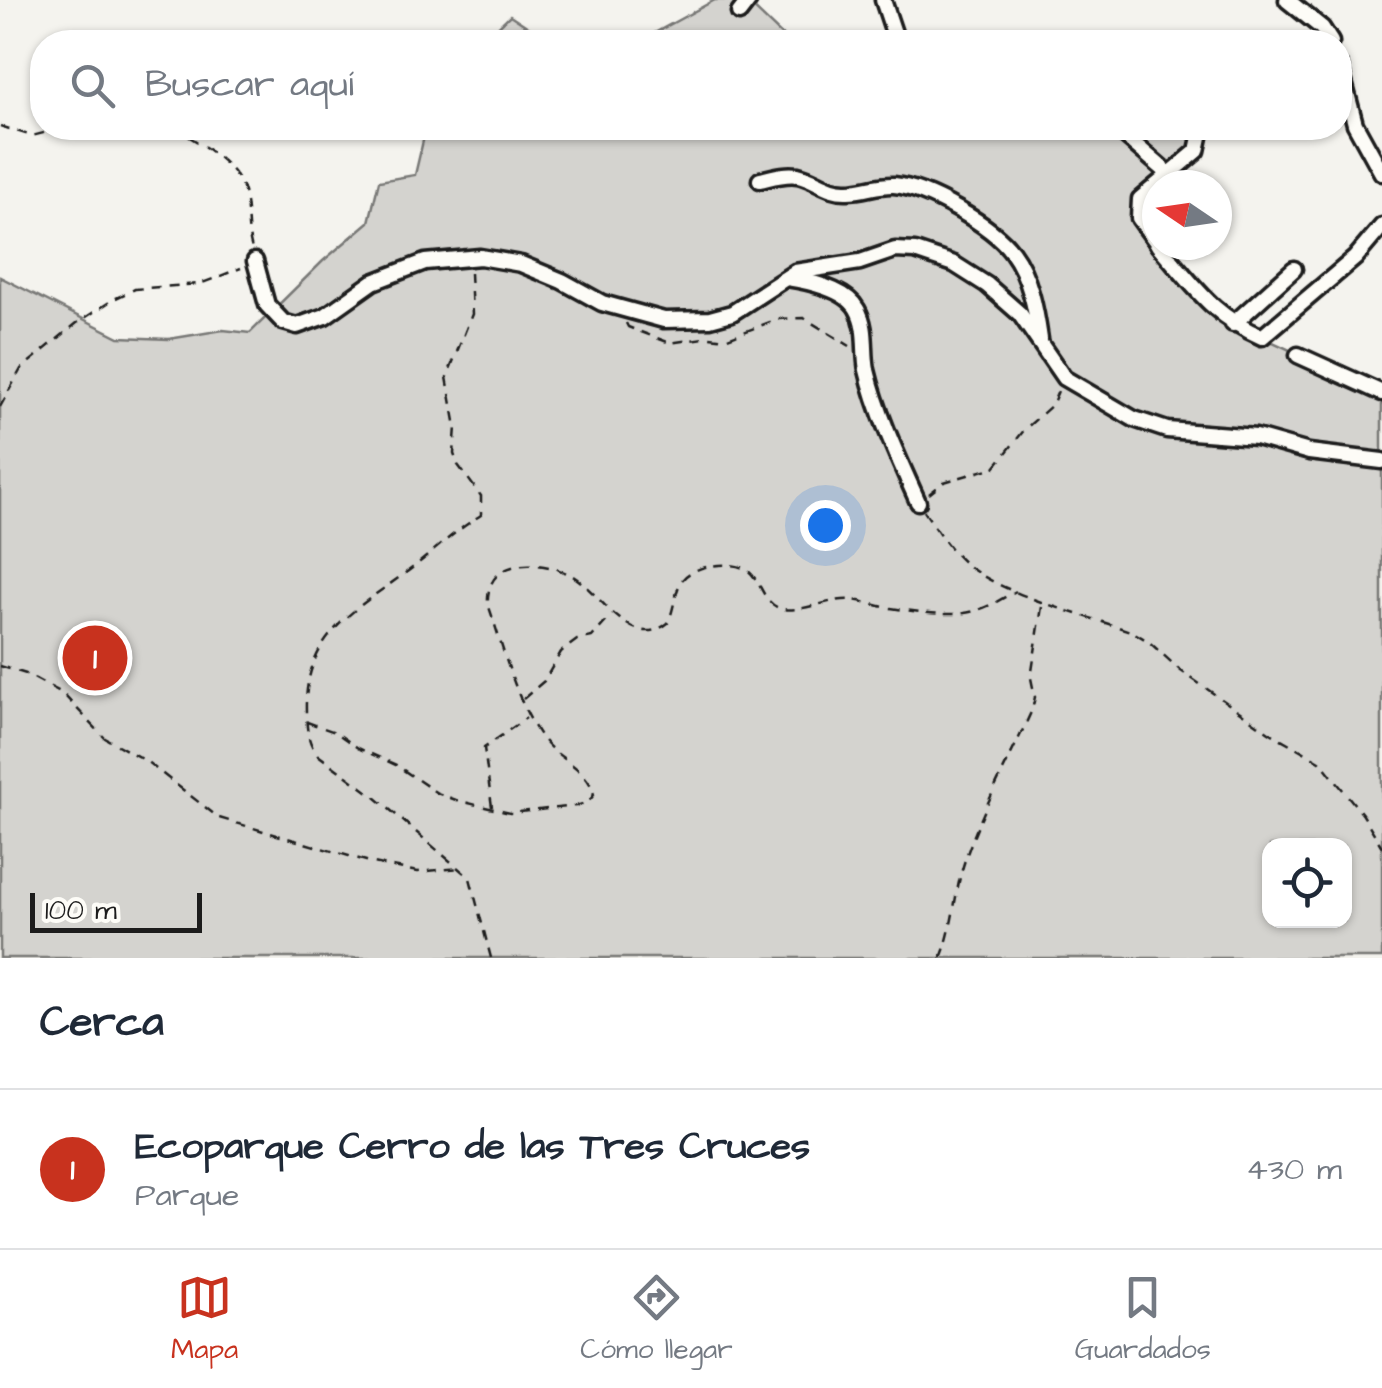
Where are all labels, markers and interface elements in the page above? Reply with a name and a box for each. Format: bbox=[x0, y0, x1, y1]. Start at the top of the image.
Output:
search box bbox=[30, 30, 1352, 140]
icon: search bbox=[65, 58, 120, 113]
text: Buscar aquí bbox=[145, 59, 354, 111]
north arrow bbox=[1142, 170, 1232, 260]
your location bbox=[800, 500, 851, 551]
pin: 1 bbox=[62, 620, 128, 696]
map controls bbox=[1262, 838, 1352, 928]
button: locate bbox=[1262, 838, 1352, 928]
scale bar bbox=[30, 888, 202, 933]
text: 100 m bbox=[45, 891, 117, 930]
text: Cerca bbox=[40, 994, 164, 1052]
text: Ecoparque Cerro de las Tres Cruces bbox=[135, 1121, 810, 1173]
text: 1 bbox=[70, 1147, 75, 1192]
text: 430 m bbox=[1246, 1147, 1342, 1192]
text: Parque bbox=[135, 1173, 239, 1218]
tab: Mapa bbox=[171, 1270, 238, 1369]
tab: Cómo llegar bbox=[580, 1270, 733, 1369]
tab: Guardados bbox=[1075, 1270, 1211, 1369]

